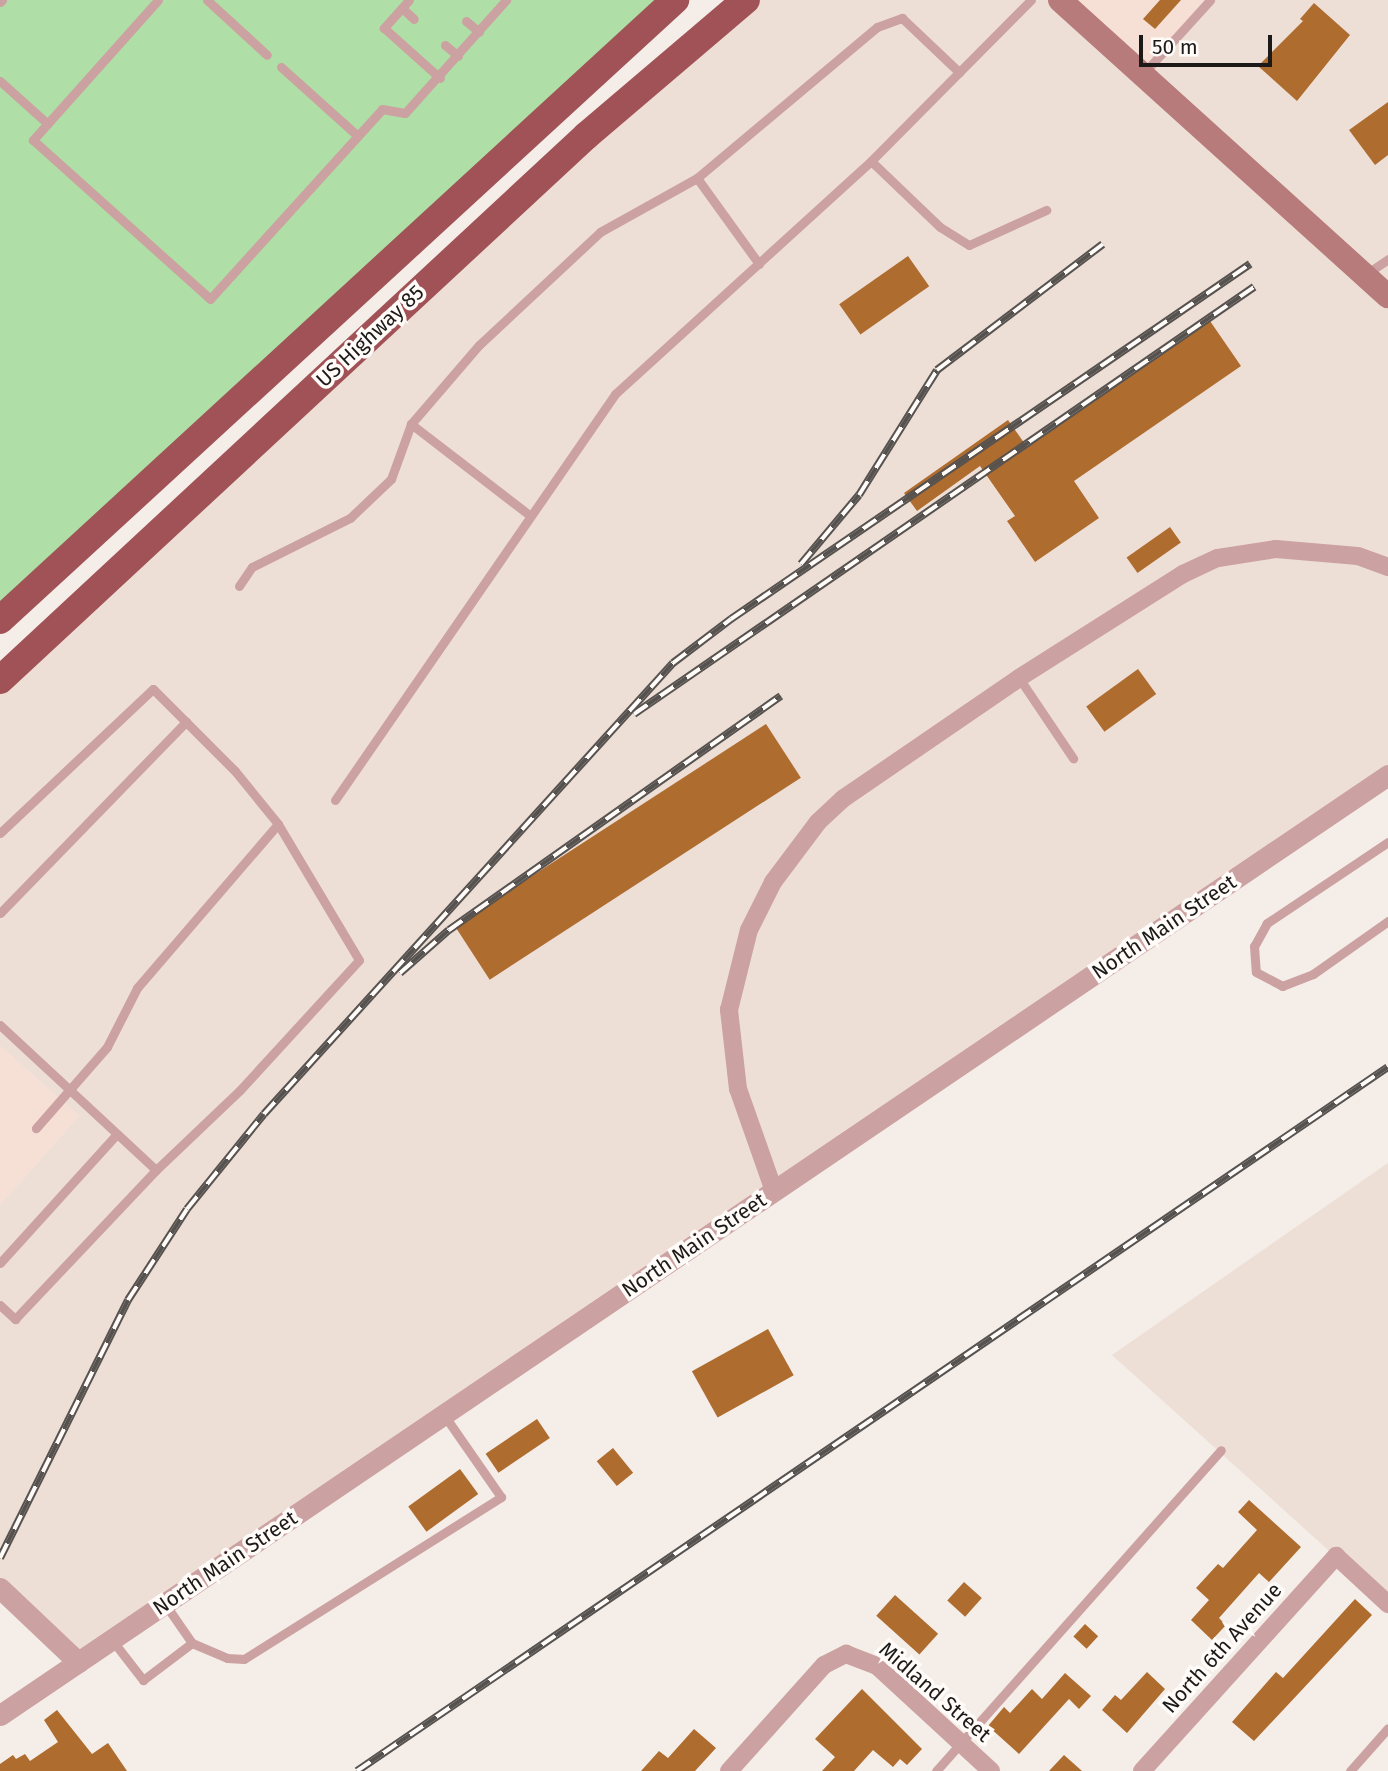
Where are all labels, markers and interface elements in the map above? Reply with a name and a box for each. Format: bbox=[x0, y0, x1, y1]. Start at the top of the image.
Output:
scale bar bbox=[1143, 21, 1276, 65]
text: 50 m bbox=[1152, 34, 1198, 60]
street label: US Highway 85 bbox=[311, 280, 429, 392]
street label: North Main Street bbox=[1087, 869, 1241, 985]
street label: North Main Street bbox=[617, 1187, 771, 1303]
street label: North Main Street bbox=[148, 1505, 302, 1621]
street label: North 6th Avenue bbox=[1157, 1578, 1287, 1718]
street label: Midland Street bbox=[874, 1637, 996, 1747]

